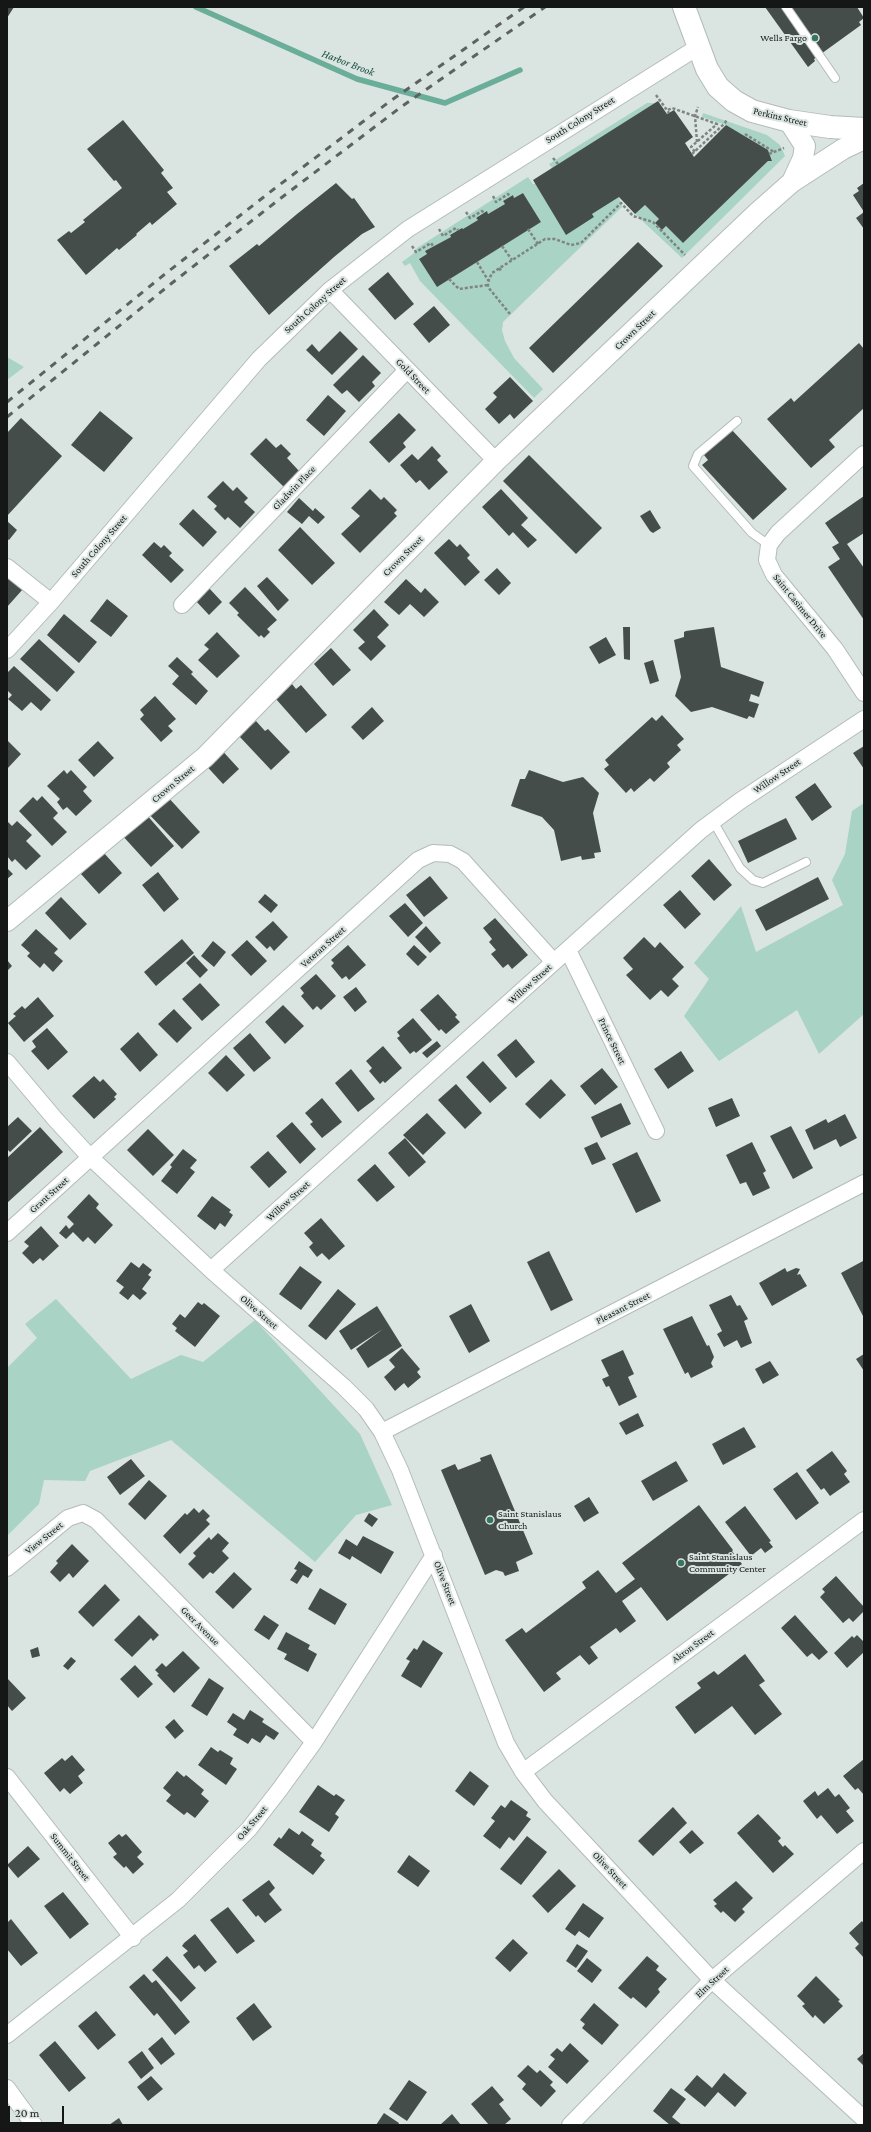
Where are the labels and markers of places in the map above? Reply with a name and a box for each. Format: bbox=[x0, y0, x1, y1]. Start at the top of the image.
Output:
place label: Wells Fargo bbox=[760, 32, 807, 44]
marker: Wells Fargo bbox=[810, 33, 820, 43]
place label: Saint Stanislaus Church bbox=[498, 1508, 561, 1532]
marker: Saint Stanislaus Church bbox=[485, 1515, 495, 1525]
place label: Saint Stanislaus Community Center bbox=[689, 1551, 766, 1574]
marker: Saint Stanislaus Community Center bbox=[676, 1558, 686, 1568]

